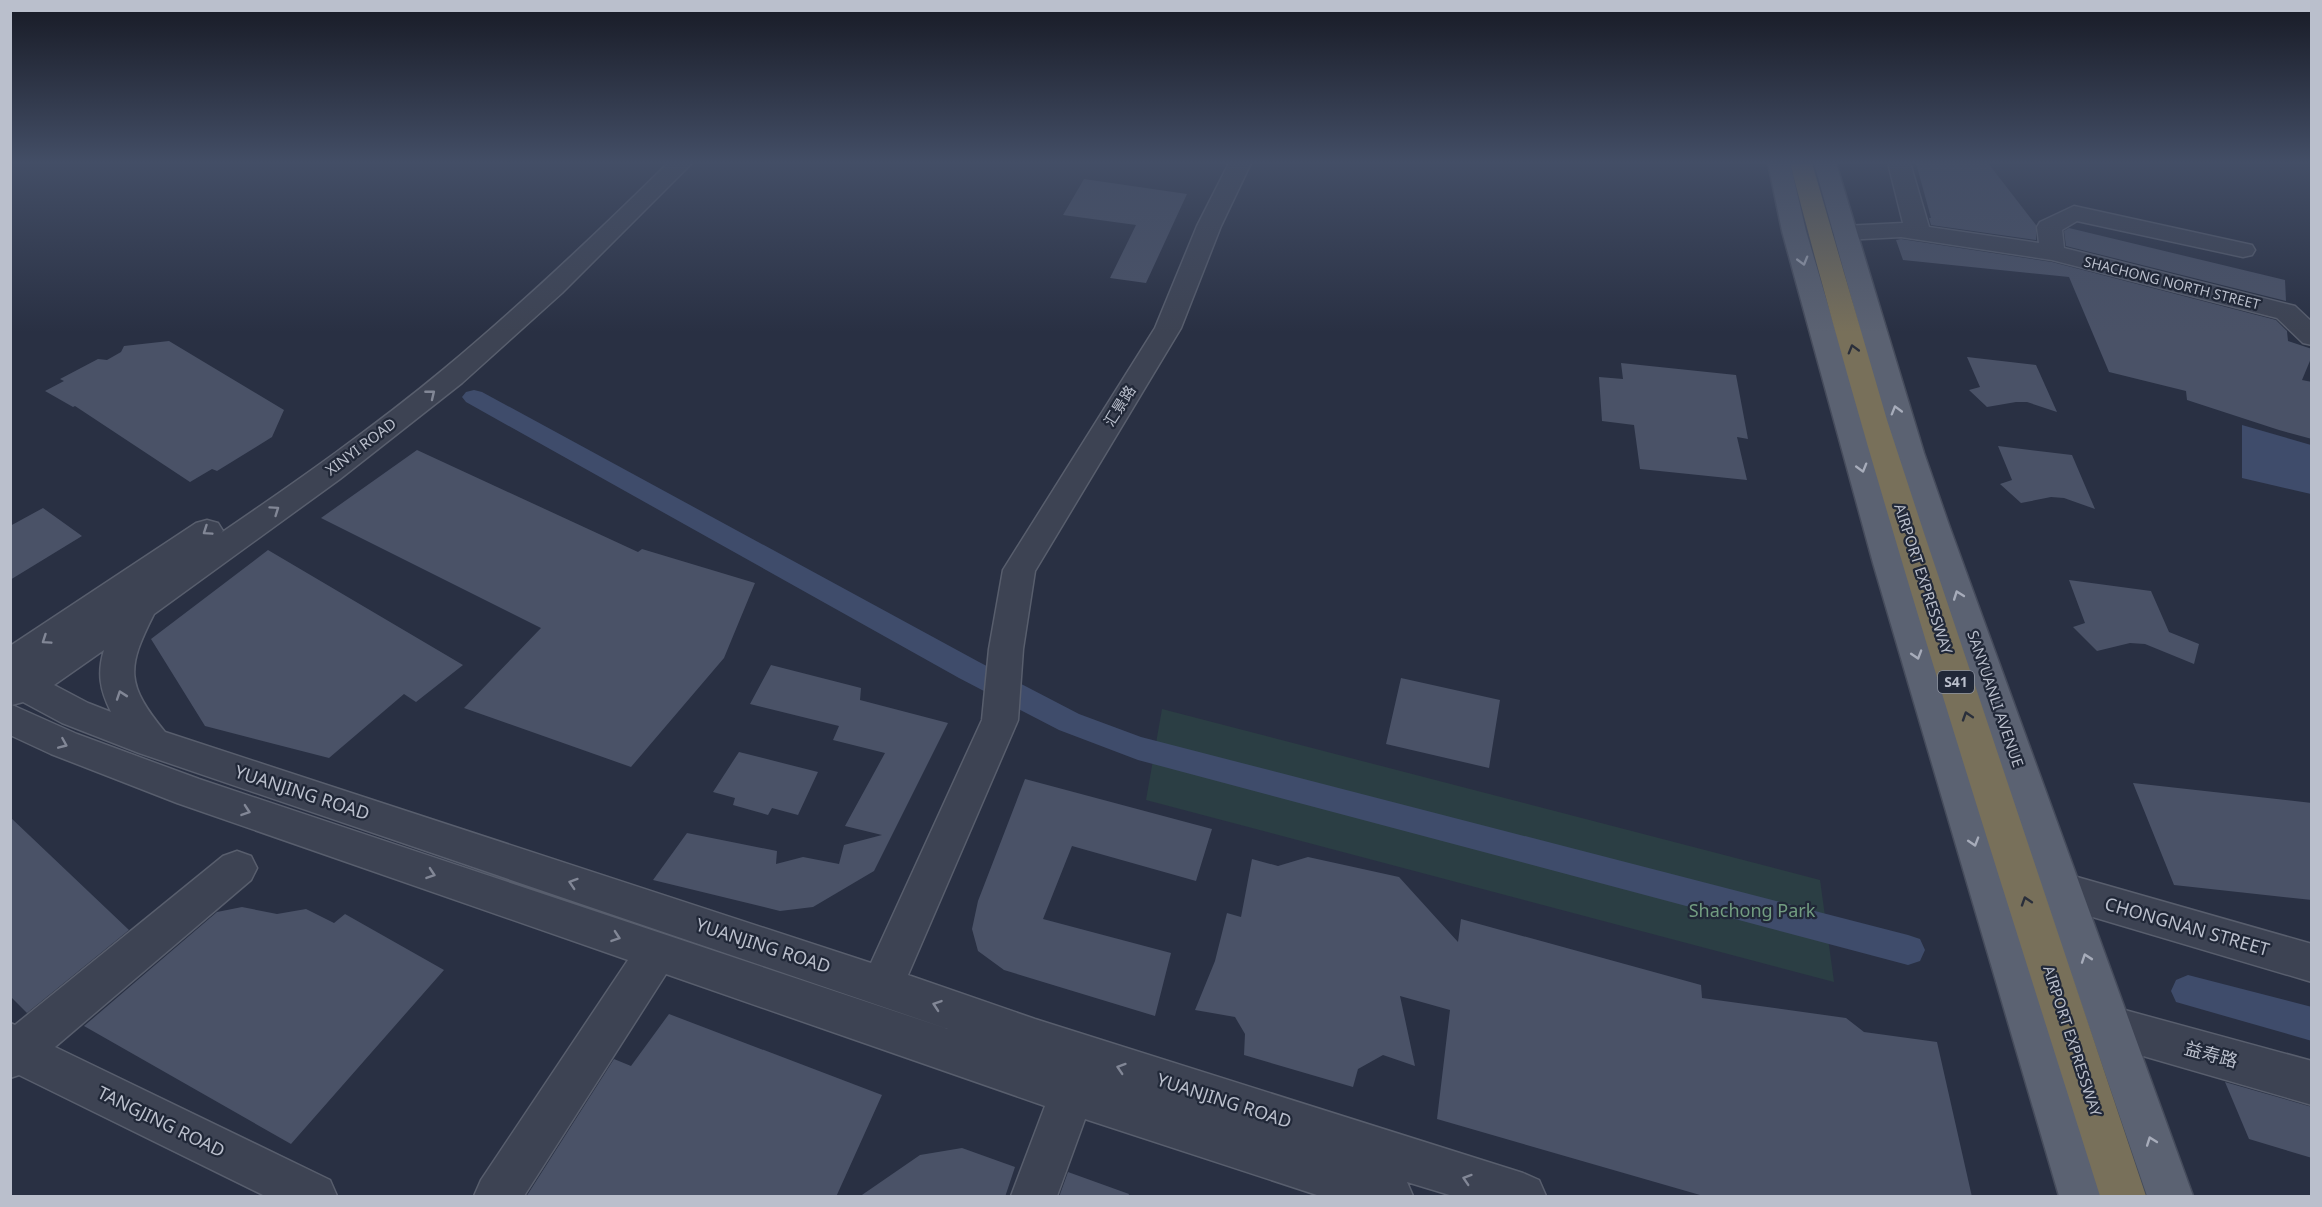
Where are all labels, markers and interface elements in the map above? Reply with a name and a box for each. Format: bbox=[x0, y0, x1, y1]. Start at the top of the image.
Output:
street label: SHACHONG NORTH STREET bbox=[2082, 251, 2262, 314]
one-way arrow bbox=[1796, 255, 1808, 265]
one-way arrow bbox=[1848, 344, 1860, 355]
street label: 汇景路 bbox=[1099, 381, 1140, 430]
one-way arrow bbox=[424, 390, 435, 401]
one-way arrow bbox=[1891, 406, 1903, 416]
street label: XINYI ROAD bbox=[321, 413, 400, 479]
one-way arrow bbox=[1854, 463, 1867, 473]
street label: AIRPORT EXPRESSWAY bbox=[1890, 501, 1958, 657]
one-way arrow bbox=[268, 506, 279, 517]
one-way arrow bbox=[203, 524, 214, 535]
one-way arrow bbox=[1953, 591, 1965, 602]
street label: SANYUANLI AVENUE bbox=[1963, 628, 2029, 770]
one-way arrow bbox=[41, 633, 52, 644]
one-way arrow bbox=[1910, 649, 1923, 660]
road number: S41 bbox=[1938, 671, 1974, 693]
one-way arrow bbox=[115, 690, 128, 701]
one-way arrow bbox=[1961, 711, 1974, 722]
one-way arrow bbox=[57, 737, 68, 749]
street label: YUANJING ROAD bbox=[232, 759, 373, 825]
one-way arrow bbox=[240, 804, 251, 816]
one-way arrow bbox=[1967, 836, 1979, 847]
one-way arrow bbox=[425, 867, 436, 879]
one-way arrow bbox=[568, 878, 579, 890]
street label: CHONGNAN STREET bbox=[2102, 891, 2272, 961]
one-way arrow bbox=[2021, 897, 2034, 907]
park label: Shachong Park bbox=[1689, 898, 1816, 922]
street label: YUANJING ROAD bbox=[693, 912, 834, 978]
one-way arrow bbox=[610, 930, 620, 942]
one-way arrow bbox=[2080, 953, 2093, 963]
street label: AIRPORT EXPRESSWAY bbox=[2039, 963, 2107, 1119]
one-way arrow bbox=[932, 1000, 943, 1013]
street label: 益寿路 bbox=[2182, 1035, 2240, 1073]
one-way arrow bbox=[1116, 1063, 1127, 1075]
street label: YUANJING ROAD bbox=[1154, 1067, 1295, 1133]
street label: TANGJING ROAD bbox=[94, 1080, 229, 1162]
one-way arrow bbox=[2145, 1137, 2158, 1147]
one-way arrow bbox=[1462, 1173, 1473, 1186]

